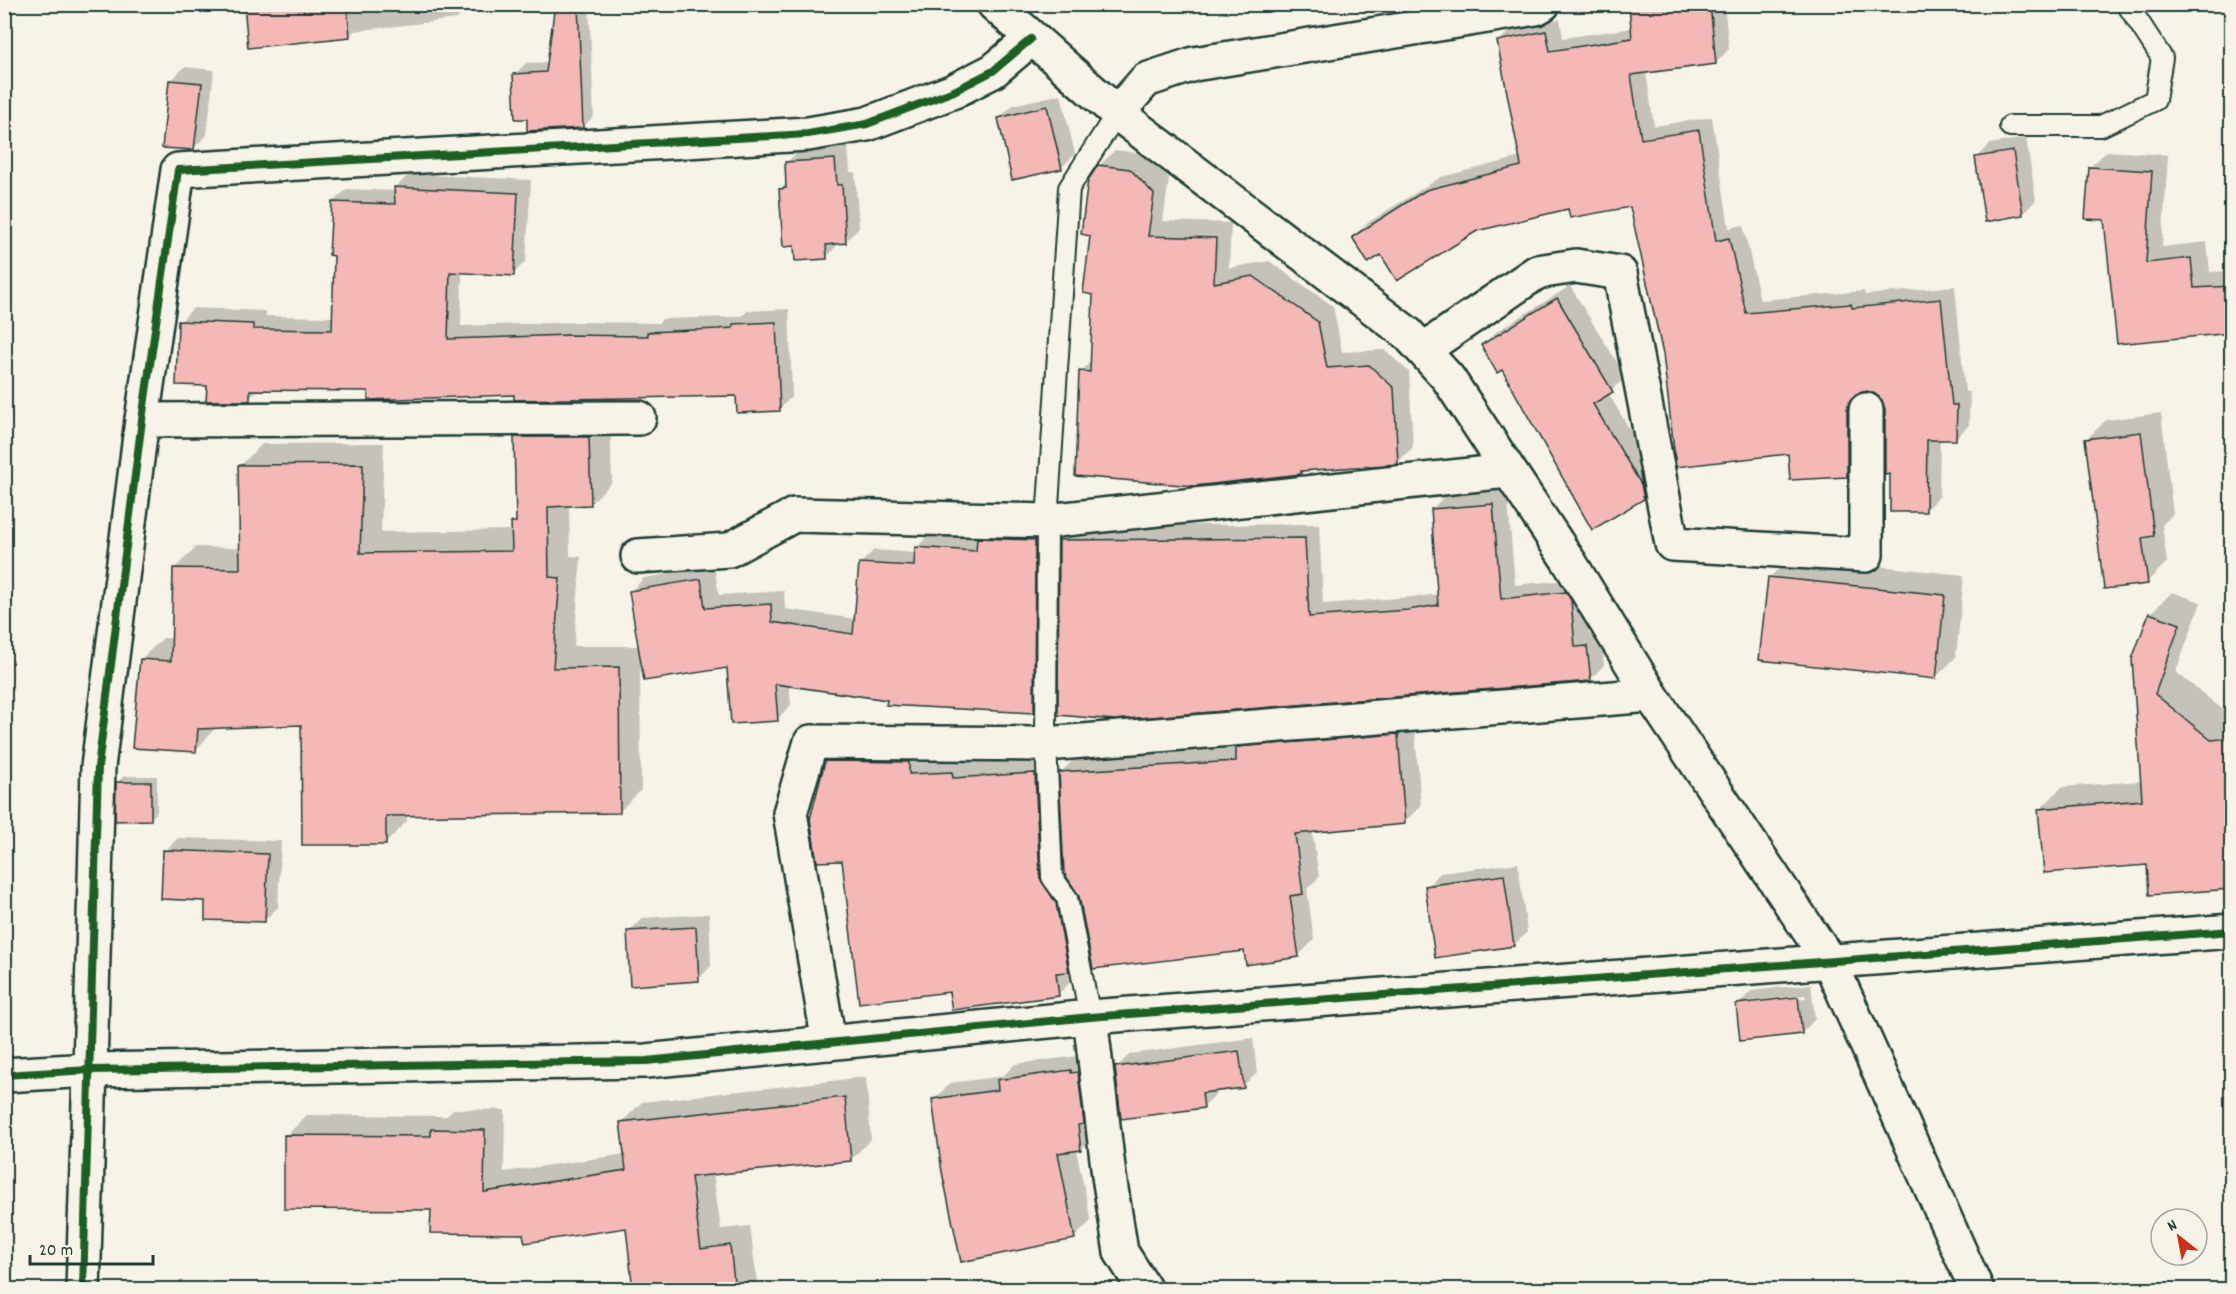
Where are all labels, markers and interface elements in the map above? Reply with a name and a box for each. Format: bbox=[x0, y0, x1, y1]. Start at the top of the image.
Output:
north arrow bbox=[2149, 1207, 2209, 1267]
text: N bbox=[2163, 1214, 2182, 1238]
scale bar bbox=[30, 1228, 153, 1266]
text: 20 m bbox=[39, 1239, 73, 1264]

